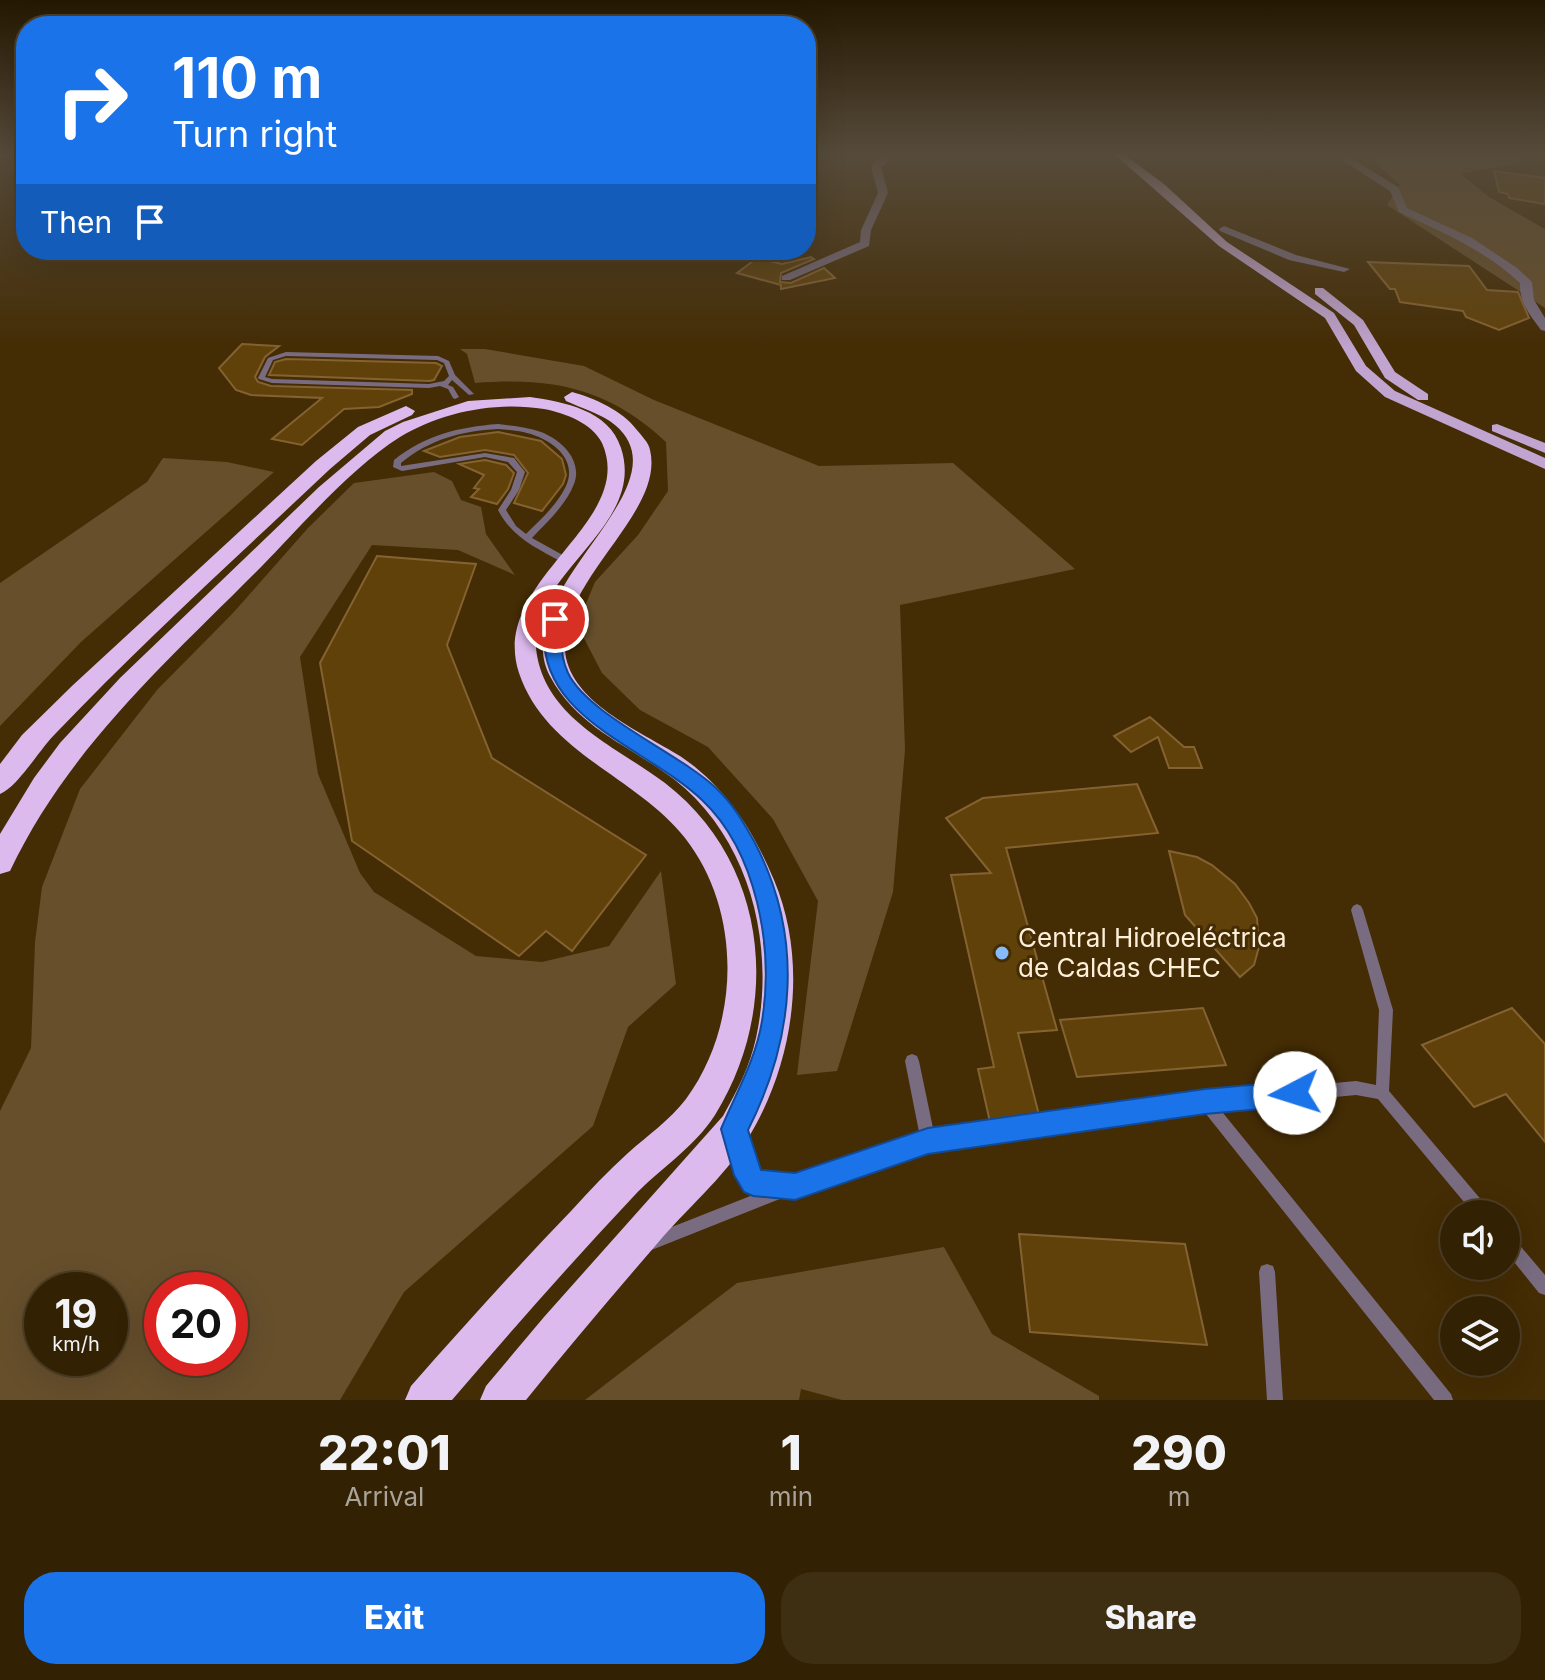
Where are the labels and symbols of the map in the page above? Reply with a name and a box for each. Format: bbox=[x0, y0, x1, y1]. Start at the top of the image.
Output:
pin bbox=[521, 585, 589, 653]
place label: Central Hidroeléctrica de Caldas CHEC bbox=[1018, 922, 1287, 983]
marker: Central Hidroeléctrica de Caldas CHEC bbox=[993, 944, 1011, 962]
position arrow bbox=[1253, 1051, 1337, 1135]
speed limit sign: 20 bbox=[144, 1272, 248, 1376]

